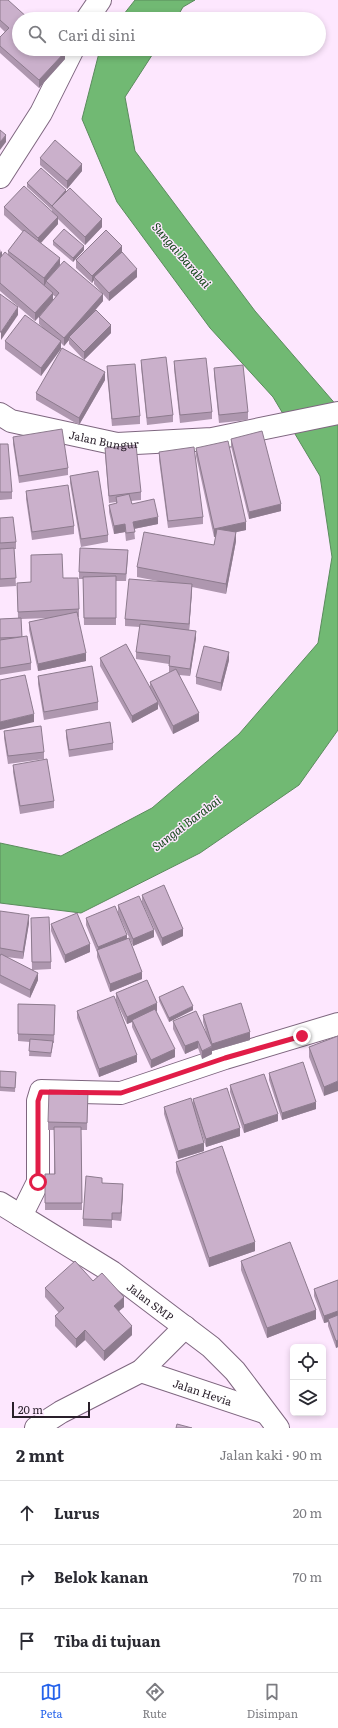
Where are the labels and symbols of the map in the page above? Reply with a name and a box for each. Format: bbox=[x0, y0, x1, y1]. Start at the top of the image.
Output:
water label: Sungai Barabai bbox=[148, 218, 216, 292]
street label: Jalan Bungur bbox=[68, 426, 140, 453]
water label: Sungai Barabai bbox=[148, 791, 225, 855]
route end bbox=[293, 1027, 311, 1045]
route start bbox=[29, 1173, 47, 1191]
street label: Jalan SMP bbox=[124, 1278, 178, 1324]
street label: Jalan Hevia bbox=[171, 1374, 234, 1409]
scale bar bbox=[12, 1400, 90, 1419]

